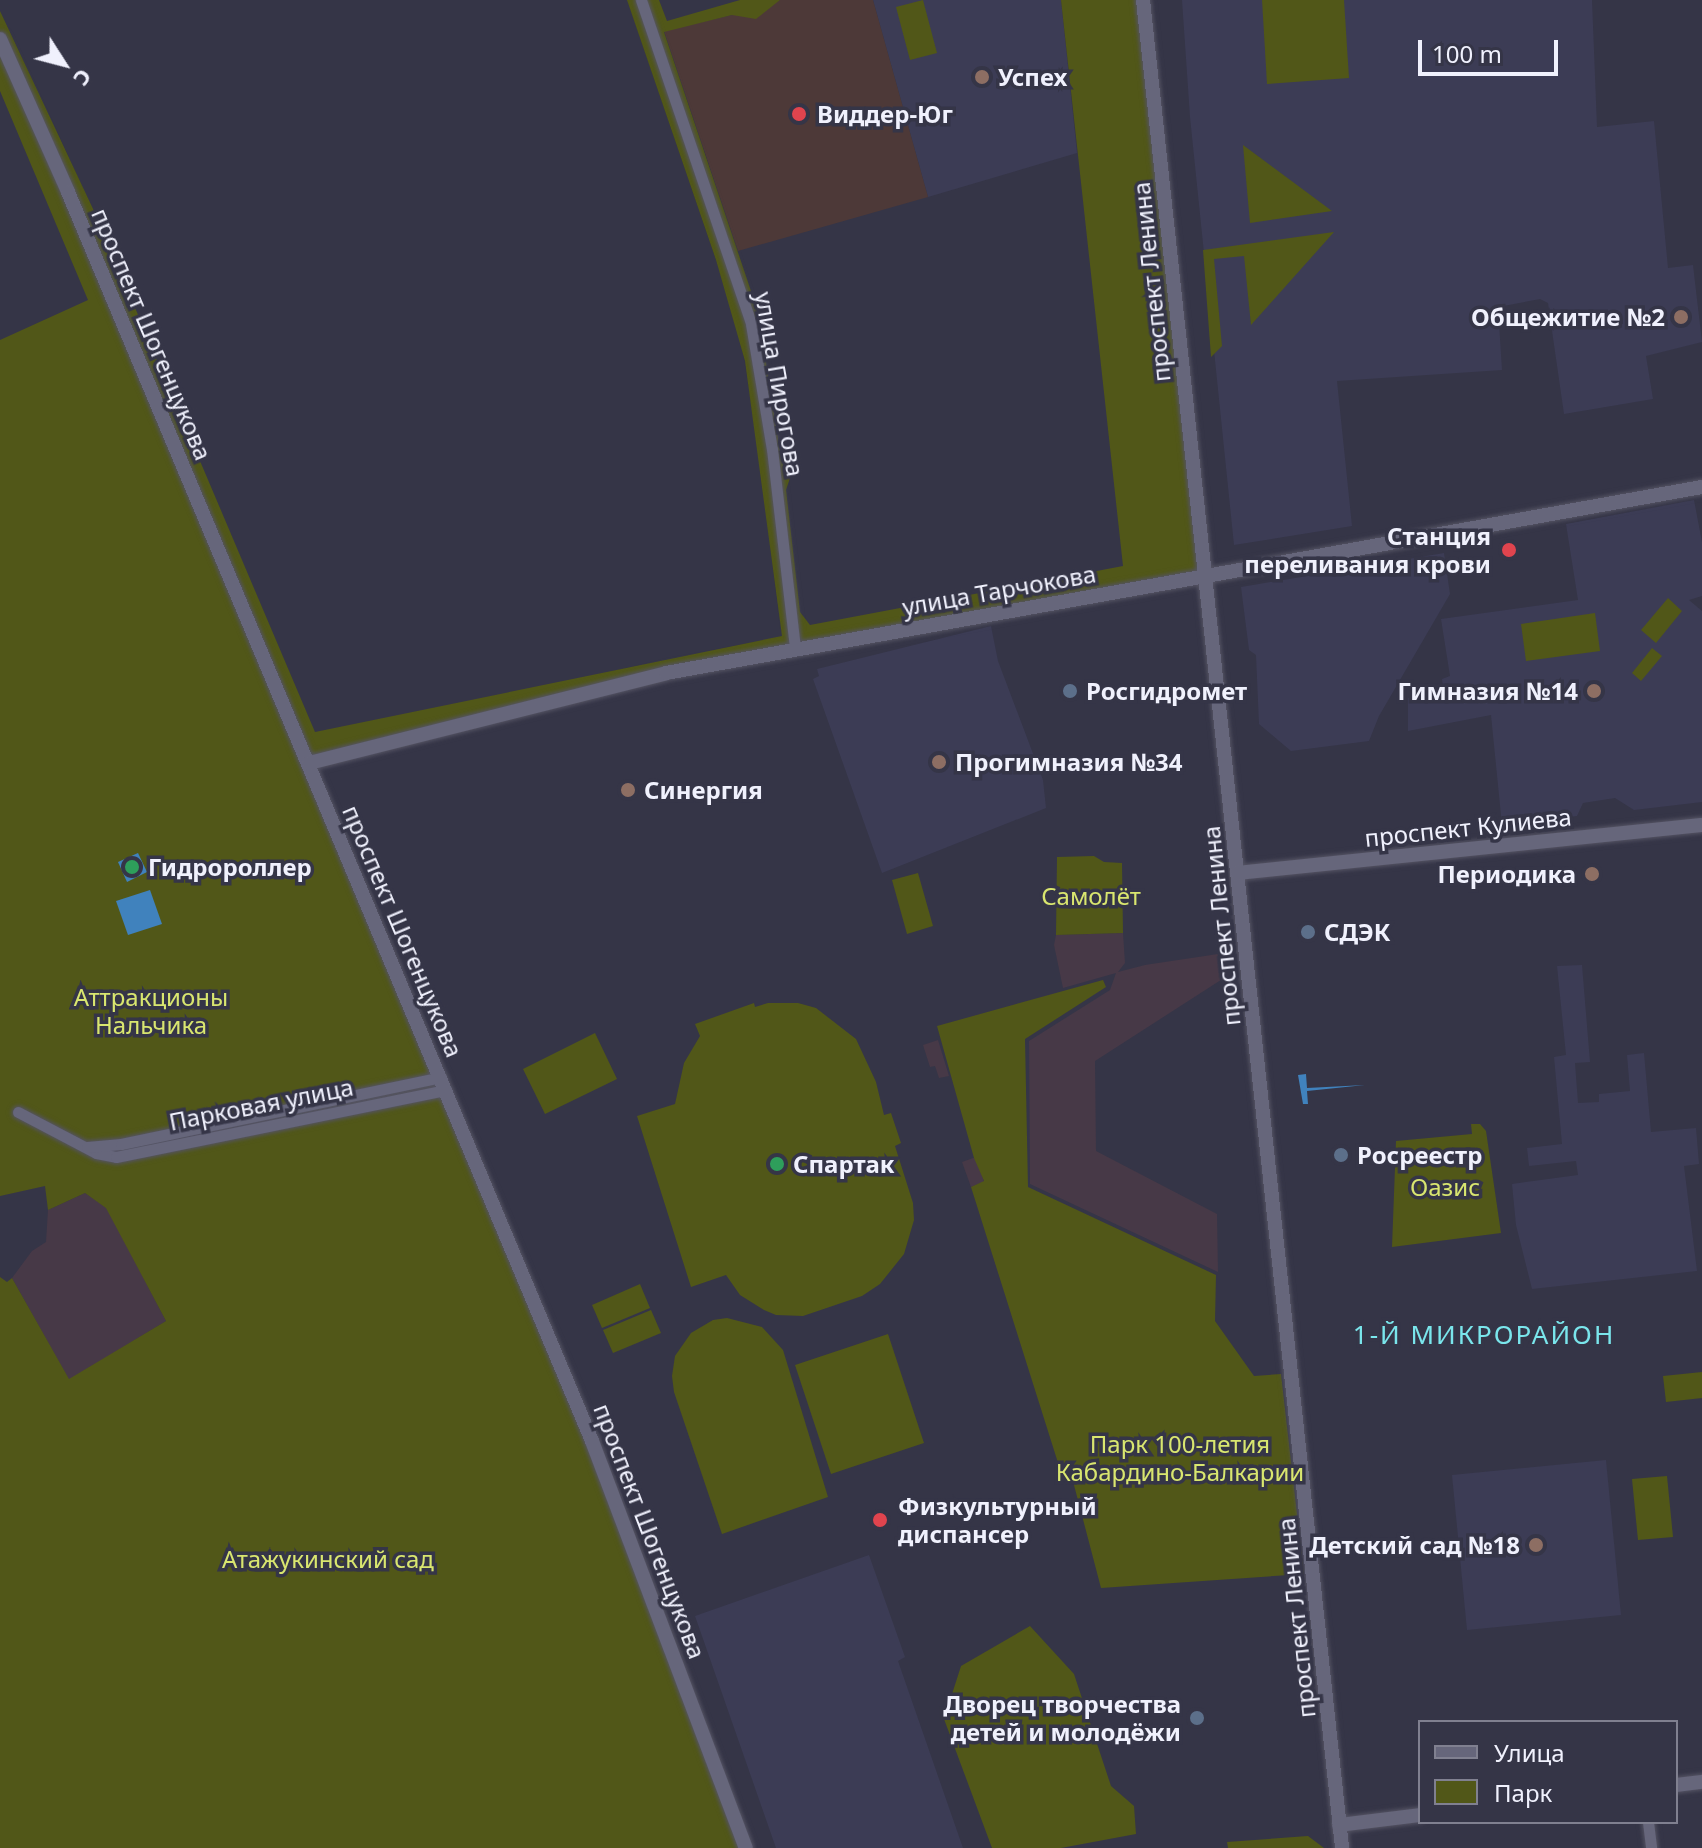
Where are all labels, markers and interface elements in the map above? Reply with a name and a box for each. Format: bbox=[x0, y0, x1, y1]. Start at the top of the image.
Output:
north arrow bbox=[24, 24, 104, 104]
scale bar bbox=[1422, 24, 1562, 74]
text: 100 m bbox=[1432, 37, 1502, 70]
place label: Успех bbox=[998, 63, 1067, 91]
text: С bbox=[67, 64, 100, 93]
marker: Успех bbox=[973, 68, 991, 86]
place label: Виддер-Юг bbox=[817, 100, 953, 128]
marker: Виддер-Юг bbox=[788, 103, 810, 125]
street label: проспект Ленина bbox=[1126, 181, 1176, 383]
street label: проспект Шогенцукова bbox=[86, 204, 218, 464]
street label: улица Пирогова bbox=[750, 289, 810, 479]
place label: Общежитие №2 bbox=[1471, 303, 1665, 331]
marker: Общежитие №2 bbox=[1672, 308, 1690, 326]
place label: Станция переливания крови bbox=[1244, 522, 1491, 578]
marker: Станция переливания крови bbox=[1498, 539, 1520, 561]
street label: улица Тарчокова bbox=[900, 559, 1098, 621]
place label: Росгидромет bbox=[1086, 677, 1247, 705]
place label: Гимназия №14 bbox=[1397, 677, 1578, 705]
marker: Росгидромет bbox=[1061, 682, 1079, 700]
marker: Гимназия №14 bbox=[1585, 682, 1603, 700]
place label: Прогимназия №34 bbox=[955, 748, 1183, 776]
marker: Прогимназия №34 bbox=[930, 753, 948, 771]
place label: Синергия bbox=[644, 776, 763, 804]
marker: Синергия bbox=[619, 781, 637, 799]
street label: проспект Шогенцукова bbox=[337, 801, 469, 1061]
street label: проспект Кулиева bbox=[1363, 802, 1573, 852]
street label: проспект Ленина bbox=[1196, 825, 1246, 1027]
place label: Гидророллер bbox=[148, 853, 312, 881]
marker: Гидророллер bbox=[123, 858, 141, 876]
place label: Периодика bbox=[1438, 860, 1576, 888]
marker: Периодика bbox=[1583, 865, 1601, 883]
park label: Самолёт bbox=[1041, 882, 1141, 910]
place label: СДЭК bbox=[1324, 918, 1390, 946]
marker: СДЭК bbox=[1299, 923, 1317, 941]
park label: Аттракционы Нальчика bbox=[74, 983, 228, 1039]
street label: Парковая улица bbox=[166, 1072, 356, 1136]
place label: Росреестр bbox=[1357, 1141, 1482, 1169]
marker: Росреестр bbox=[1332, 1146, 1350, 1164]
place label: Спартак bbox=[793, 1150, 895, 1178]
marker: Спартак bbox=[768, 1155, 786, 1173]
park label: Оазис bbox=[1410, 1173, 1480, 1201]
district label: 1-Й МИКРОРАЙОН bbox=[1353, 1319, 1615, 1351]
street label: проспект Шогенцукова bbox=[588, 1399, 712, 1663]
park label: Парк 100-летия Кабардино-Балкарии bbox=[1056, 1430, 1304, 1486]
place label: Физкультурный диспансер bbox=[898, 1492, 1097, 1548]
marker: Физкультурный диспансер bbox=[869, 1509, 891, 1531]
street label: проспект Ленина bbox=[1271, 1517, 1321, 1719]
place label: Детский сад №18 bbox=[1309, 1531, 1520, 1559]
marker: Детский сад №18 bbox=[1527, 1536, 1545, 1554]
park label: Атажукинский сад bbox=[222, 1545, 434, 1573]
place label: Дворец творчества детей и молодёжи bbox=[943, 1690, 1181, 1746]
marker: Дворец творчества детей и молодёжи bbox=[1188, 1709, 1206, 1727]
legend bbox=[1418, 1720, 1678, 1824]
text: Улица bbox=[1494, 1736, 1565, 1769]
text: Парк bbox=[1494, 1776, 1552, 1809]

